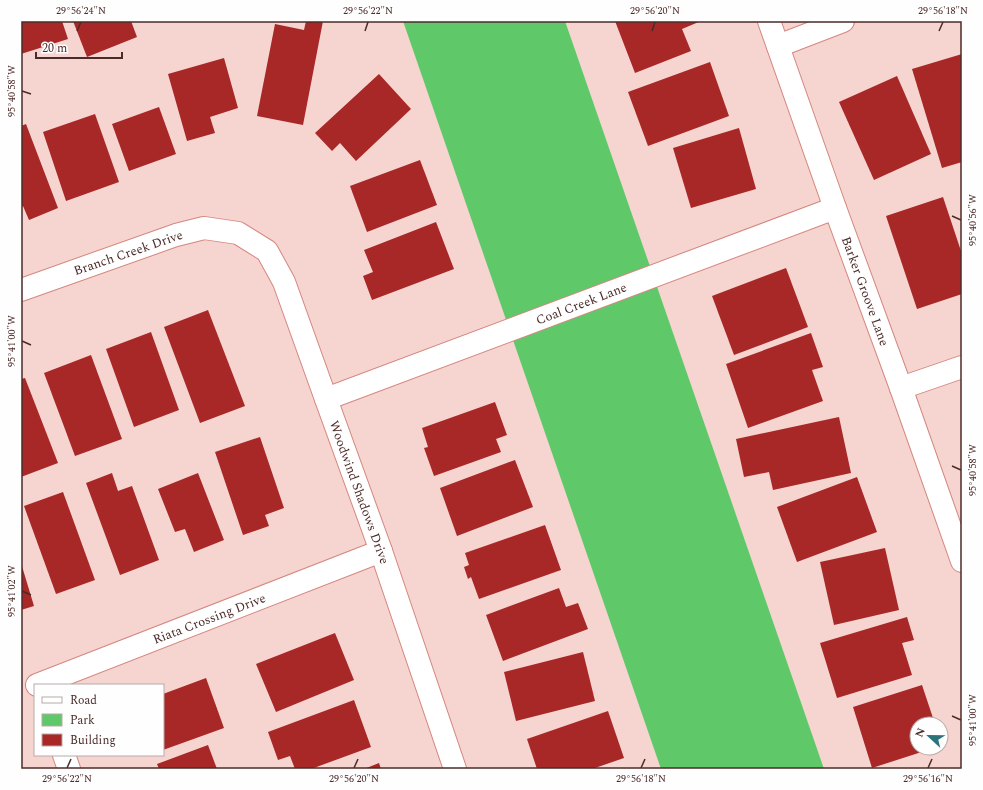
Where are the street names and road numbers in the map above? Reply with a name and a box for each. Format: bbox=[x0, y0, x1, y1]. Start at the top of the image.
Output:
street label: Branch Creek Drive bbox=[71, 225, 186, 281]
street label: Barker Groove Lane bbox=[836, 234, 894, 349]
street label: Coal Creek Lane bbox=[533, 277, 630, 330]
street label: Woodwind Shadows Drive bbox=[324, 418, 394, 567]
street label: Riata Crossing Drive bbox=[150, 588, 269, 650]

